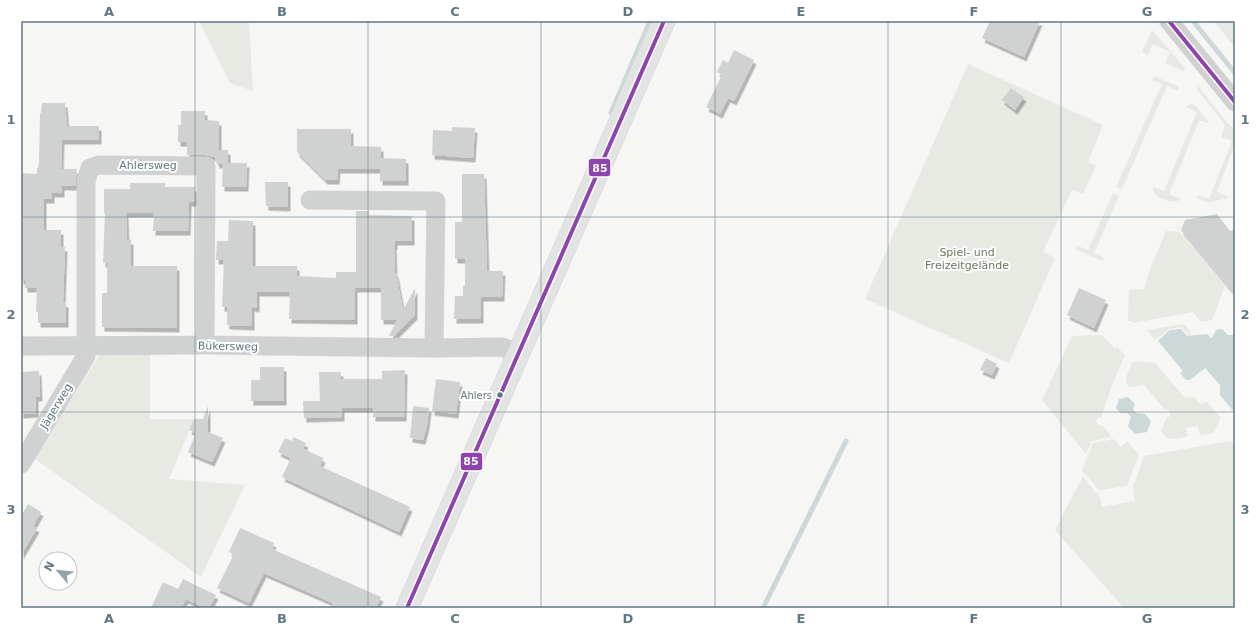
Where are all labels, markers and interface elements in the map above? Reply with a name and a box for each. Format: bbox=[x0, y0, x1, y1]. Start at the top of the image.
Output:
text: A bbox=[104, 4, 114, 19]
text: B bbox=[277, 4, 287, 19]
text: C bbox=[450, 4, 460, 19]
text: D bbox=[623, 4, 634, 19]
text: E bbox=[797, 4, 805, 19]
text: F bbox=[970, 4, 978, 19]
text: G bbox=[1142, 4, 1152, 19]
text: 1 bbox=[6, 112, 16, 127]
text: 1 bbox=[1240, 112, 1250, 127]
line badge: 85 bbox=[588, 158, 611, 177]
street label: Ahlersweg bbox=[119, 159, 177, 172]
text: 85 bbox=[592, 162, 608, 175]
park label: Spiel- und Freizeitgelände bbox=[925, 246, 1009, 272]
text: 2 bbox=[6, 307, 16, 322]
text: 2 bbox=[1240, 307, 1250, 322]
street label: Bükersweg bbox=[198, 339, 258, 354]
street label: Jägerweg bbox=[37, 381, 75, 432]
place label: Ahlers bbox=[461, 390, 492, 401]
marker: Ahlers bbox=[495, 390, 505, 400]
line badge: 85 bbox=[460, 452, 483, 471]
text: 85 bbox=[463, 455, 479, 468]
text: 3 bbox=[6, 502, 16, 517]
text: 3 bbox=[1240, 502, 1250, 517]
north arrow bbox=[38, 551, 78, 591]
text: N bbox=[42, 559, 58, 574]
text: A bbox=[104, 611, 114, 626]
text: B bbox=[277, 611, 287, 626]
text: C bbox=[450, 611, 460, 626]
text: D bbox=[623, 611, 634, 626]
text: E bbox=[797, 611, 805, 626]
text: F bbox=[970, 611, 978, 626]
text: G bbox=[1142, 611, 1152, 626]

